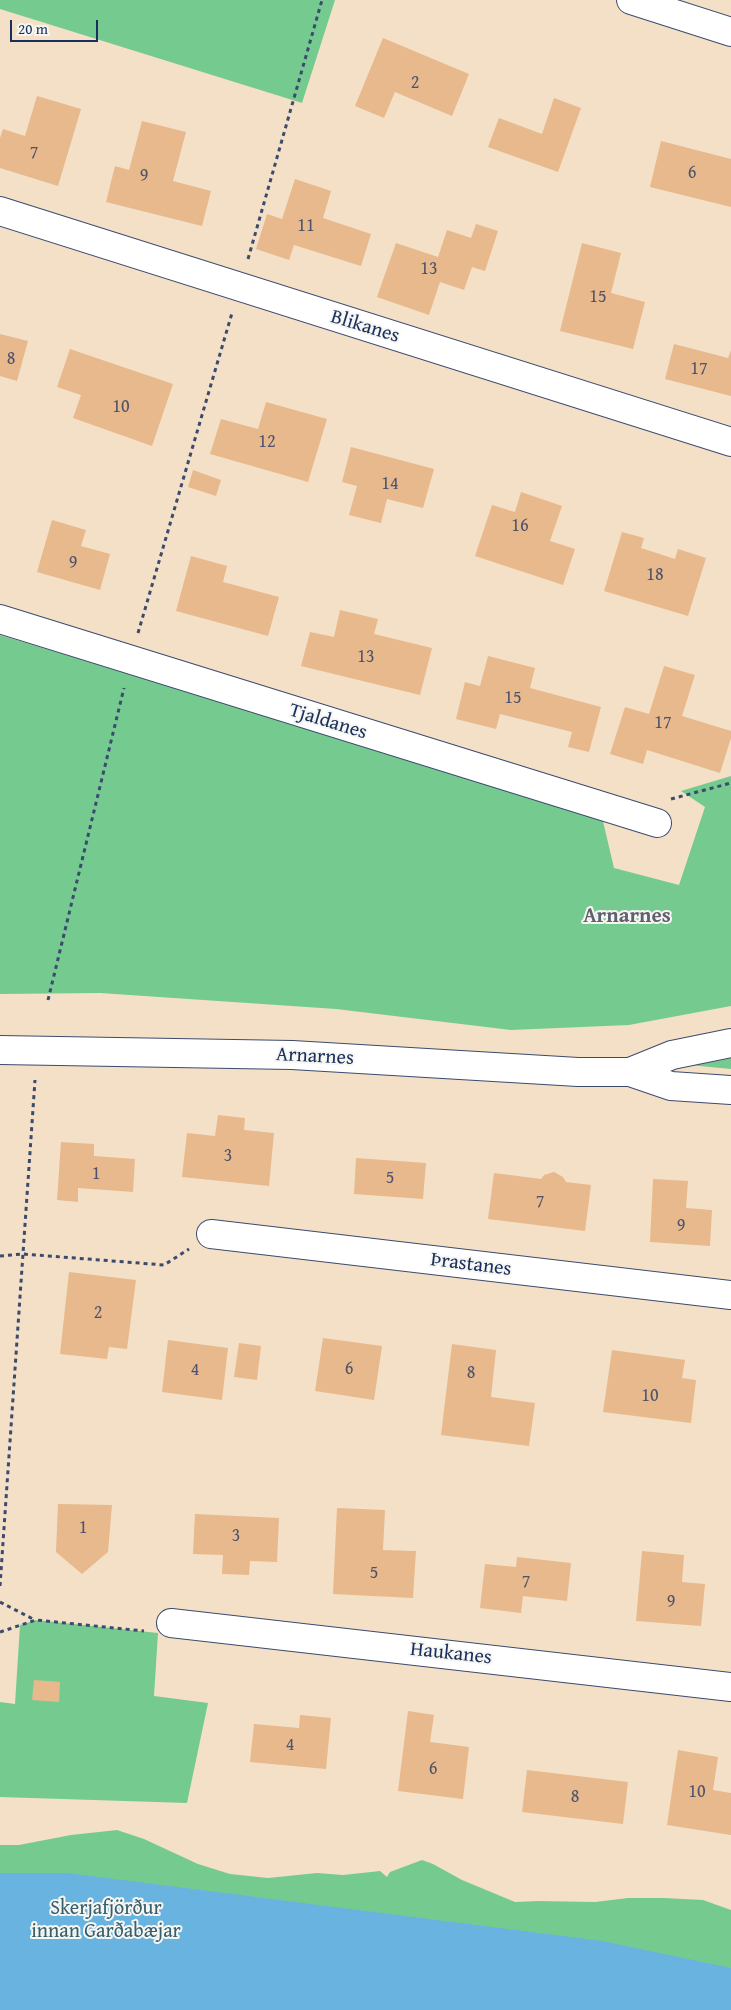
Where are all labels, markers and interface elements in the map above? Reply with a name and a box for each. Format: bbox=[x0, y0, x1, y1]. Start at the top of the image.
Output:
scale bar bbox=[12, 10, 100, 42]
text: 20 m bbox=[18, 18, 48, 39]
house number: 2 bbox=[411, 72, 419, 94]
house number: 7 bbox=[30, 142, 38, 164]
house number: 6 bbox=[688, 162, 696, 184]
house number: 9 bbox=[140, 165, 148, 187]
house number: 11 bbox=[297, 215, 315, 237]
house number: 13 bbox=[420, 258, 438, 280]
house number: 15 bbox=[589, 286, 607, 308]
street label: Blikanes bbox=[328, 305, 402, 349]
house number: 8 bbox=[7, 348, 15, 370]
house number: 17 bbox=[690, 358, 708, 380]
house number: 10 bbox=[112, 396, 130, 418]
house number: 12 bbox=[258, 431, 276, 453]
house number: 14 bbox=[381, 473, 399, 495]
house number: 16 bbox=[511, 515, 529, 537]
house number: 9 bbox=[69, 552, 77, 574]
house number: 18 bbox=[646, 564, 664, 586]
house number: 13 bbox=[357, 646, 375, 668]
house number: 15 bbox=[504, 687, 522, 709]
street label: Tjaldanes bbox=[286, 699, 370, 745]
house number: 17 bbox=[654, 712, 672, 734]
district label: Arnarnes bbox=[583, 904, 671, 930]
street label: Arnarnes bbox=[275, 1043, 355, 1071]
house number: 3 bbox=[224, 1145, 232, 1167]
house number: 1 bbox=[92, 1163, 100, 1185]
house number: 5 bbox=[386, 1167, 394, 1189]
house number: 7 bbox=[536, 1191, 544, 1213]
house number: 9 bbox=[677, 1215, 685, 1237]
street label: Þrastanes bbox=[429, 1248, 513, 1282]
house number: 2 bbox=[94, 1302, 102, 1324]
house number: 6 bbox=[345, 1358, 353, 1380]
house number: 4 bbox=[191, 1359, 199, 1381]
house number: 8 bbox=[467, 1362, 475, 1384]
house number: 10 bbox=[641, 1385, 659, 1407]
house number: 1 bbox=[79, 1517, 87, 1539]
house number: 3 bbox=[232, 1525, 240, 1547]
house number: 5 bbox=[370, 1562, 378, 1584]
house number: 7 bbox=[522, 1571, 530, 1593]
house number: 9 bbox=[667, 1591, 675, 1613]
street label: Haukanes bbox=[409, 1638, 493, 1670]
house number: 4 bbox=[286, 1734, 294, 1756]
house number: 6 bbox=[429, 1758, 437, 1780]
house number: 10 bbox=[688, 1781, 706, 1803]
house number: 8 bbox=[571, 1786, 579, 1808]
park label: Skerjafjörður innan Garðabæjar bbox=[31, 1897, 181, 1944]

